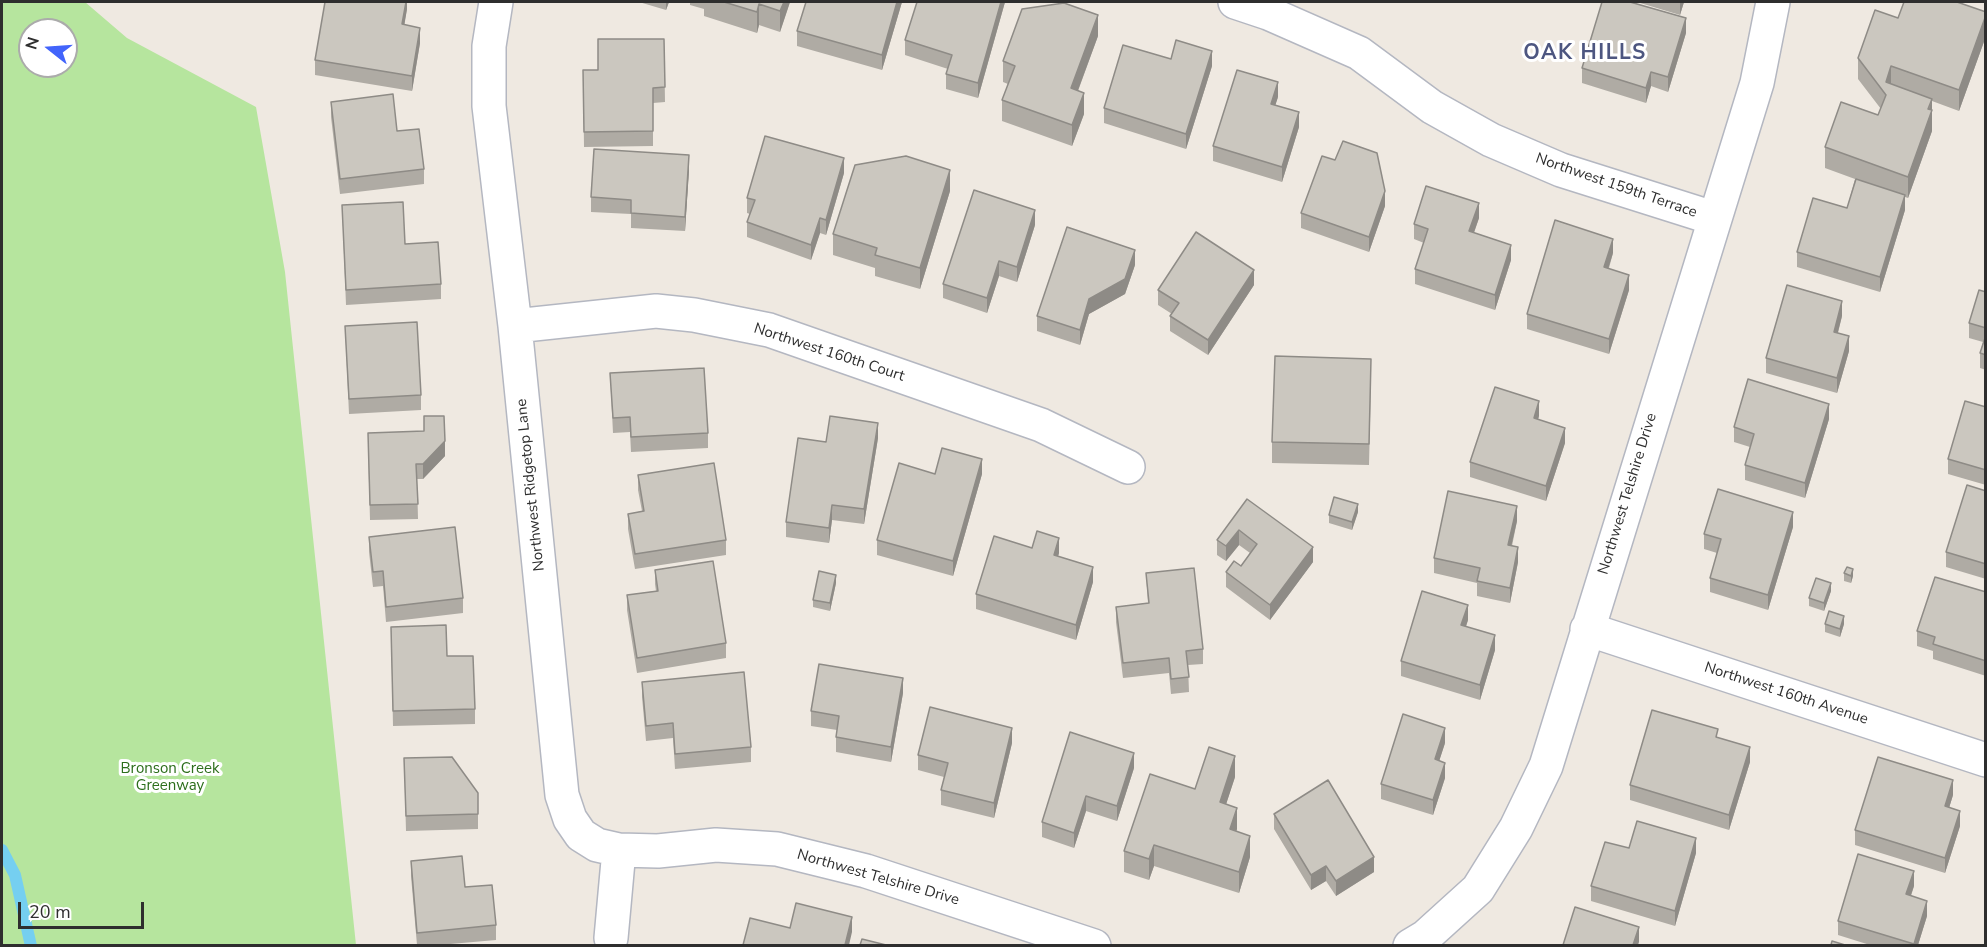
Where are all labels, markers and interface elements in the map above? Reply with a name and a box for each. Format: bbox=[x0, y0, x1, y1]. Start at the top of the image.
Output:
north arrow bbox=[18, 18, 78, 78]
text: N bbox=[20, 34, 45, 52]
district label: OAK HILLS bbox=[1523, 41, 1647, 67]
street label: Northwest 159th Terrace bbox=[1533, 150, 1699, 222]
street label: Northwest 160th Court bbox=[751, 320, 907, 386]
street label: Northwest Ridgetop Lane bbox=[513, 398, 549, 572]
street label: Northwest Telshire Drive bbox=[1595, 411, 1661, 577]
street label: Northwest 160th Avenue bbox=[1702, 659, 1870, 729]
park label: Bronson Creek Greenway bbox=[120, 760, 220, 795]
street label: Northwest Telshire Drive bbox=[795, 846, 961, 910]
scale bar bbox=[21, 890, 147, 928]
text: 20 m bbox=[29, 900, 71, 924]

